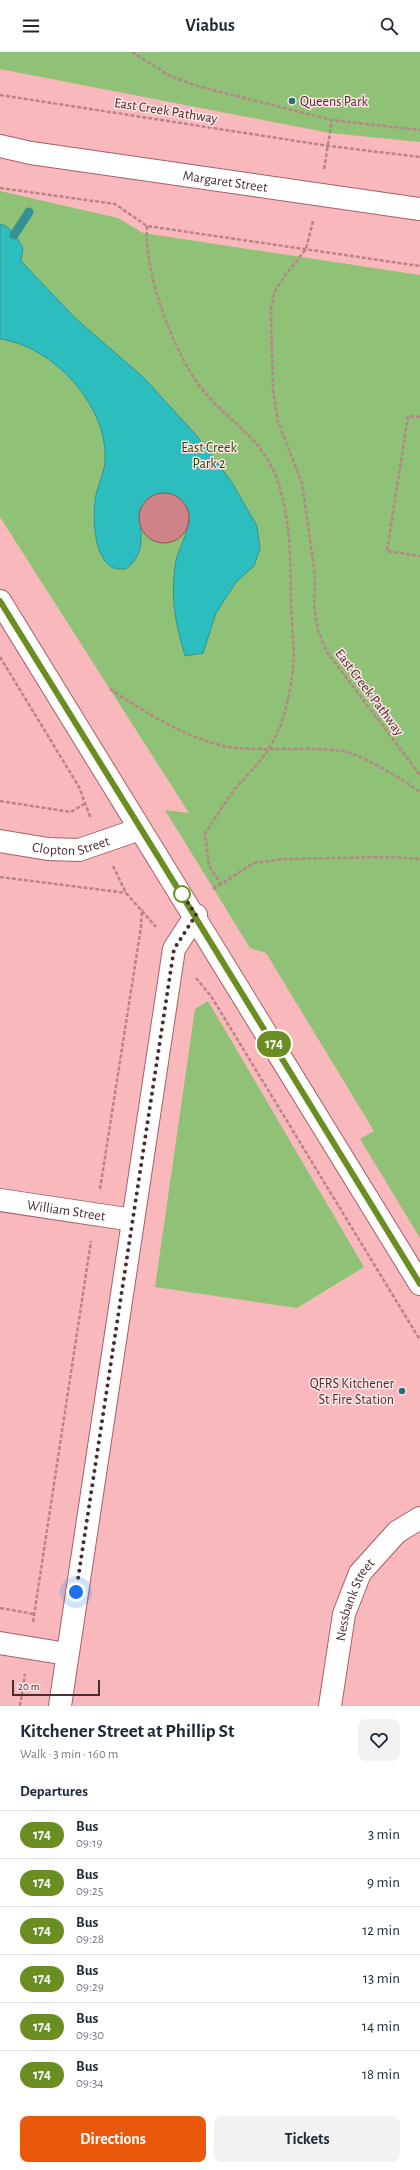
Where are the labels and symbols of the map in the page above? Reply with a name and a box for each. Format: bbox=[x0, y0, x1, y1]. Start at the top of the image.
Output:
place label: Queens Park bbox=[300, 95, 368, 109]
street label: East Creek Pathway bbox=[113, 96, 218, 126]
marker: Queens Park bbox=[287, 96, 297, 106]
street label: Margaret Street bbox=[182, 169, 269, 195]
park label: East Creek Park 2 bbox=[181, 441, 237, 471]
street label: East Creek Pathway bbox=[332, 647, 406, 738]
street label: Clopton Street bbox=[31, 834, 112, 858]
unlabelled marker bbox=[173, 885, 191, 903]
line badge: 174 bbox=[251, 1031, 297, 1057]
street label: William Street bbox=[26, 1198, 107, 1224]
place label: QFRS Kitchener St Fire Station bbox=[310, 1377, 394, 1407]
marker: QFRS Kitchener St Fire Station bbox=[397, 1386, 407, 1396]
street label: Nessbank Street bbox=[334, 1556, 378, 1642]
your location bbox=[66, 1582, 86, 1602]
scale bar bbox=[12, 1678, 100, 1697]

